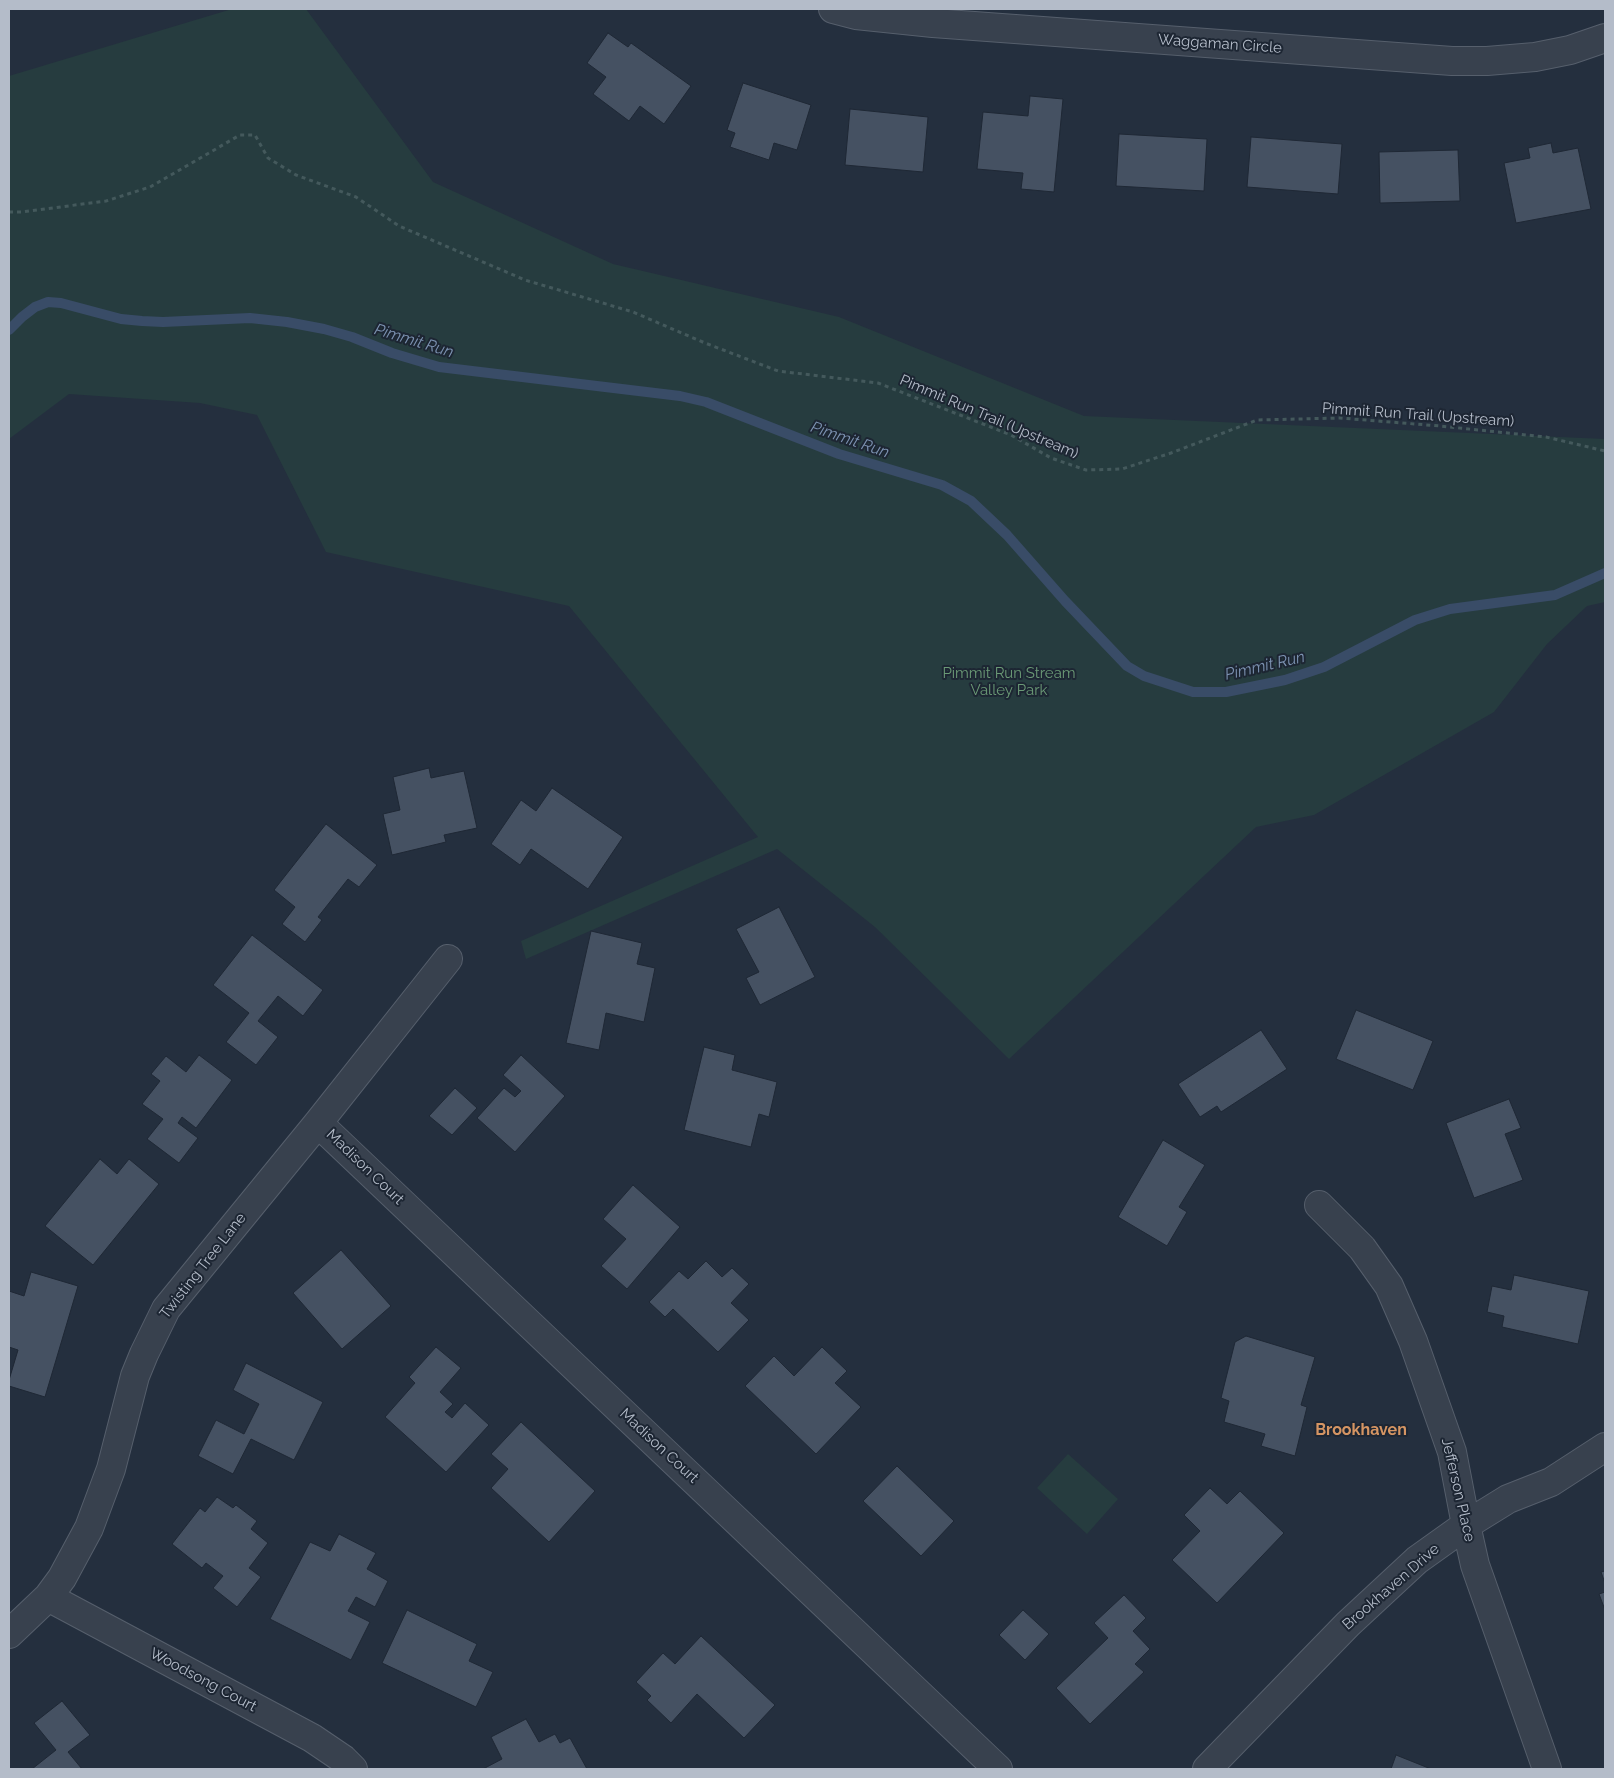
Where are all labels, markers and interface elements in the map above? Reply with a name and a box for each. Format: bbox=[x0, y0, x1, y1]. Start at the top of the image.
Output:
street label: Waggaman Circle bbox=[1158, 31, 1282, 57]
water label: Pimmit Run bbox=[372, 320, 456, 362]
street label: Pimmit Run Trail (Upstream) bbox=[897, 371, 1081, 463]
street label: Pimmit Run Trail (Upstream) bbox=[1321, 399, 1515, 431]
water label: Pimmit Run bbox=[808, 418, 892, 462]
water label: Pimmit Run bbox=[1223, 647, 1307, 685]
park label: Pimmit Run Stream Valley Park bbox=[942, 664, 1076, 699]
street label: Madison Court bbox=[322, 1125, 408, 1209]
street label: Twisting Tree Lane bbox=[156, 1209, 250, 1323]
street label: Madison Court bbox=[616, 1405, 702, 1487]
district label: Brookhaven bbox=[1315, 1420, 1407, 1440]
street label: Jefferson Place bbox=[1437, 1437, 1479, 1543]
street label: Brookhaven Drive bbox=[1339, 1540, 1443, 1634]
street label: Woodsong Court bbox=[147, 1644, 259, 1716]

